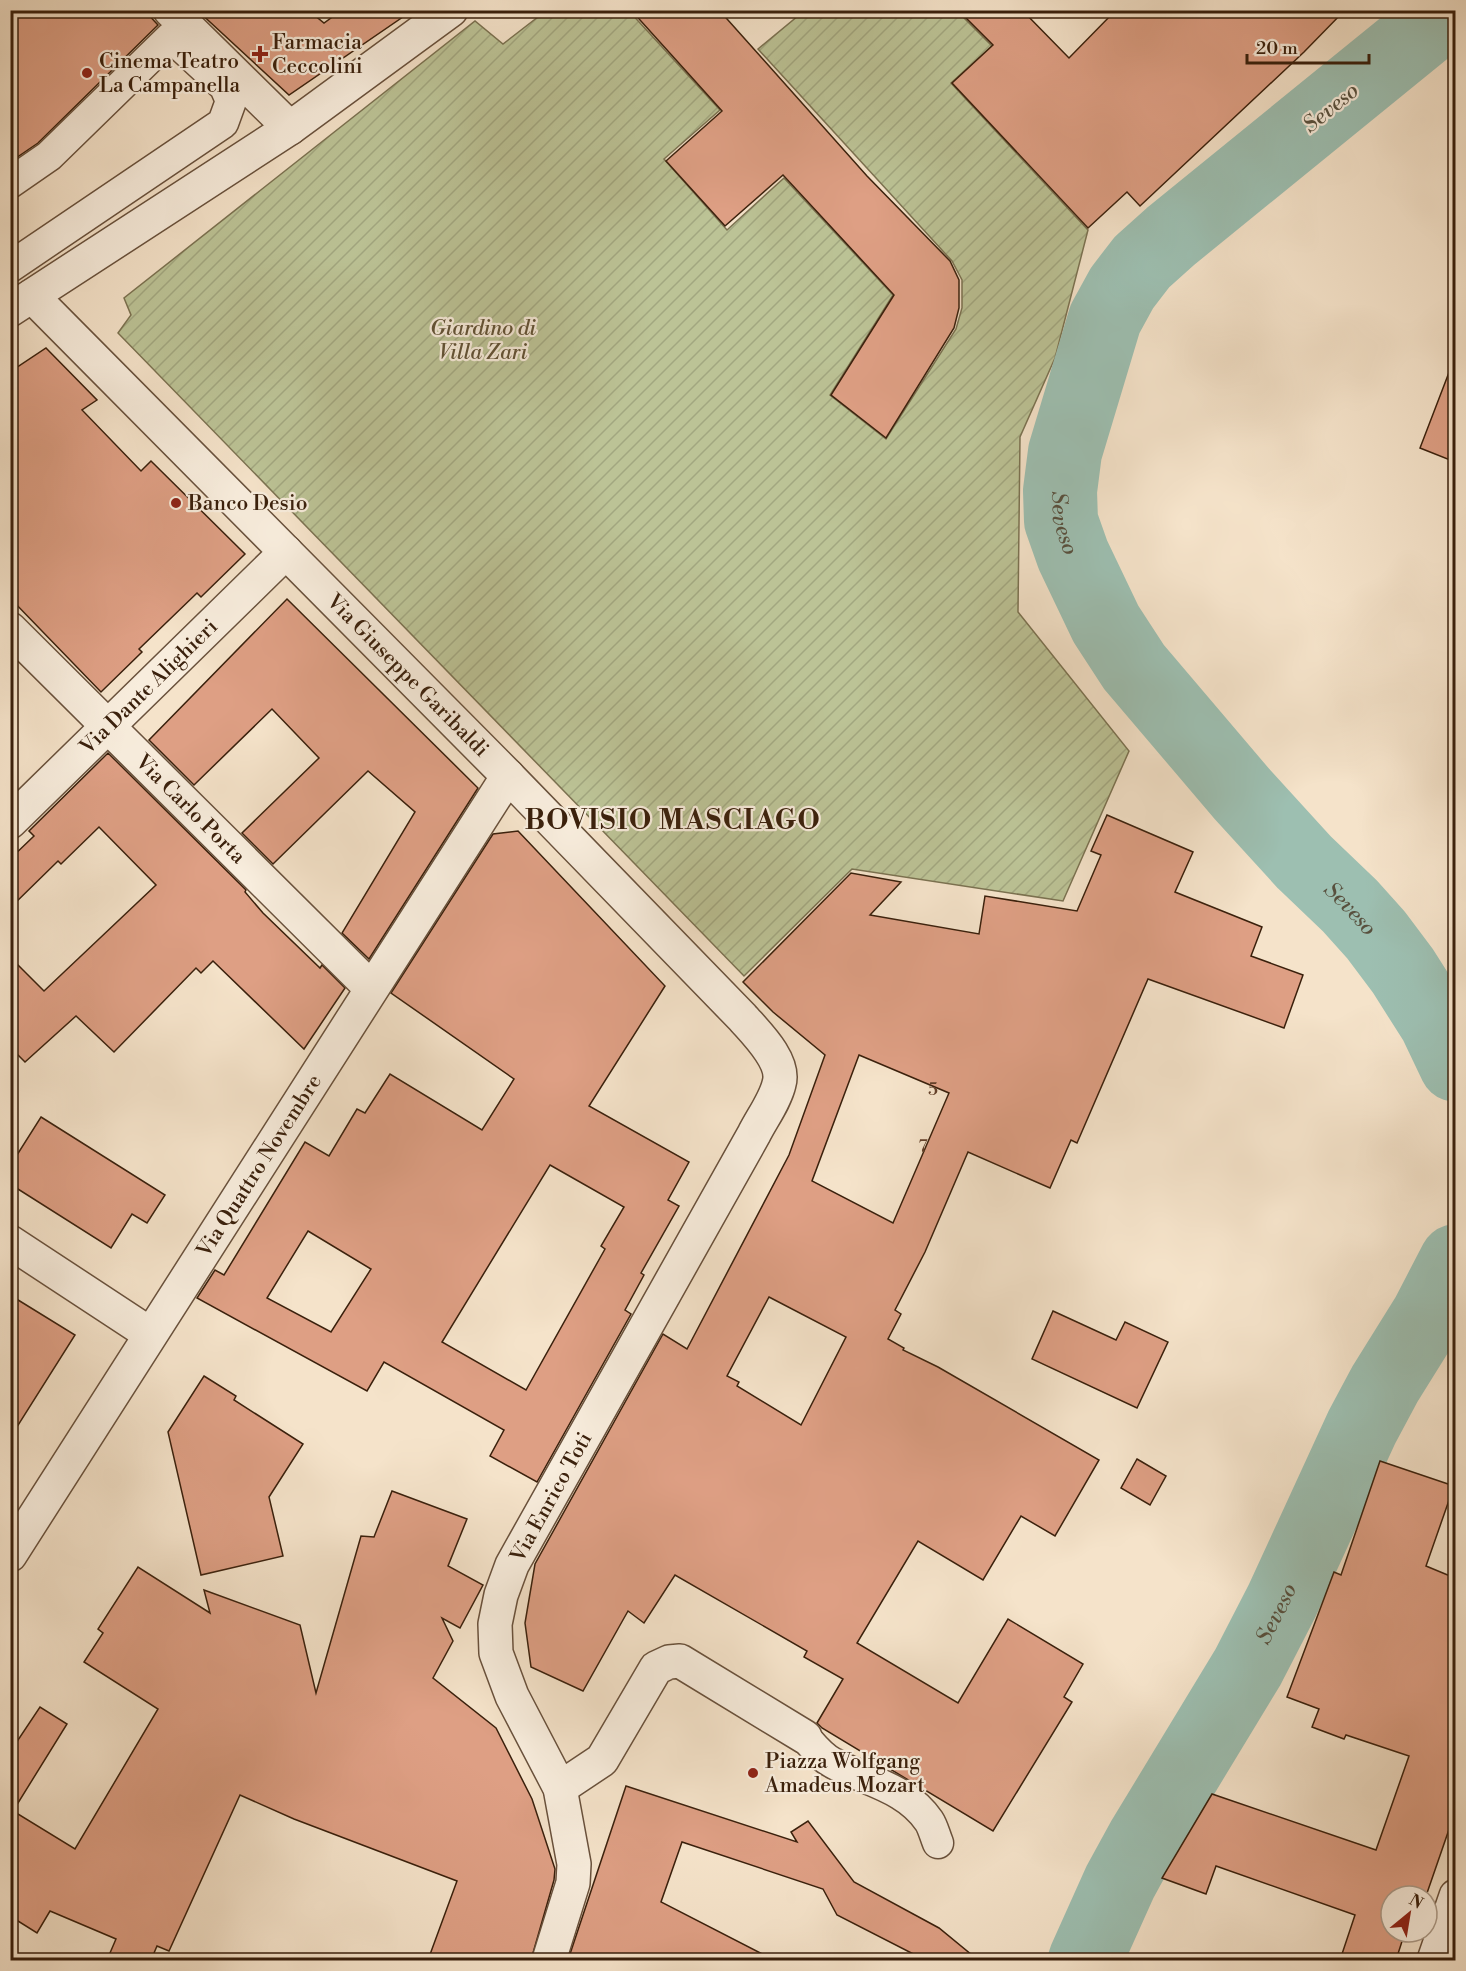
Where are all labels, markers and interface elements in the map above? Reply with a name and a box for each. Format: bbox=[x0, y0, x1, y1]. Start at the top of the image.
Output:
scale bar bbox=[1247, 27, 1368, 65]
place label: Farmacia Ceccolini bbox=[272, 30, 363, 80]
text: 20 m bbox=[1256, 37, 1298, 60]
marker: Farmacia Ceccolini bbox=[253, 47, 267, 61]
place label: Cinema Teatro La Campanella bbox=[99, 49, 241, 99]
marker: Cinema Teatro La Campanella bbox=[80, 66, 94, 80]
water label: Seveso bbox=[1298, 77, 1364, 139]
park label: Giardino di Villa Zari bbox=[430, 316, 536, 366]
place label: Banco Desio bbox=[187, 491, 308, 517]
water label: Seveso bbox=[1045, 491, 1084, 559]
marker: Banco Desio bbox=[169, 496, 183, 510]
street label: Via Giuseppe Garibaldi bbox=[320, 588, 494, 763]
street label: Via Dante Alighieri bbox=[74, 614, 224, 761]
street label: Via Carlo Porta bbox=[129, 749, 251, 870]
district label: BOVISIO MASCIAGO bbox=[525, 804, 821, 838]
water label: Seveso bbox=[1318, 877, 1382, 942]
street label: Via Quattro Novembre bbox=[191, 1070, 328, 1263]
house number: 5 bbox=[928, 1078, 938, 1101]
house number: 7 bbox=[918, 1135, 928, 1158]
street label: Via Enrico Toti bbox=[505, 1428, 598, 1568]
water label: Seveso bbox=[1250, 1580, 1303, 1649]
place label: Piazza Wolfgang Amadeus Mozart bbox=[764, 1749, 925, 1799]
marker: Piazza Wolfgang Amadeus Mozart bbox=[746, 1766, 760, 1780]
north arrow bbox=[1379, 1884, 1439, 1944]
text: N bbox=[1406, 1890, 1427, 1914]

